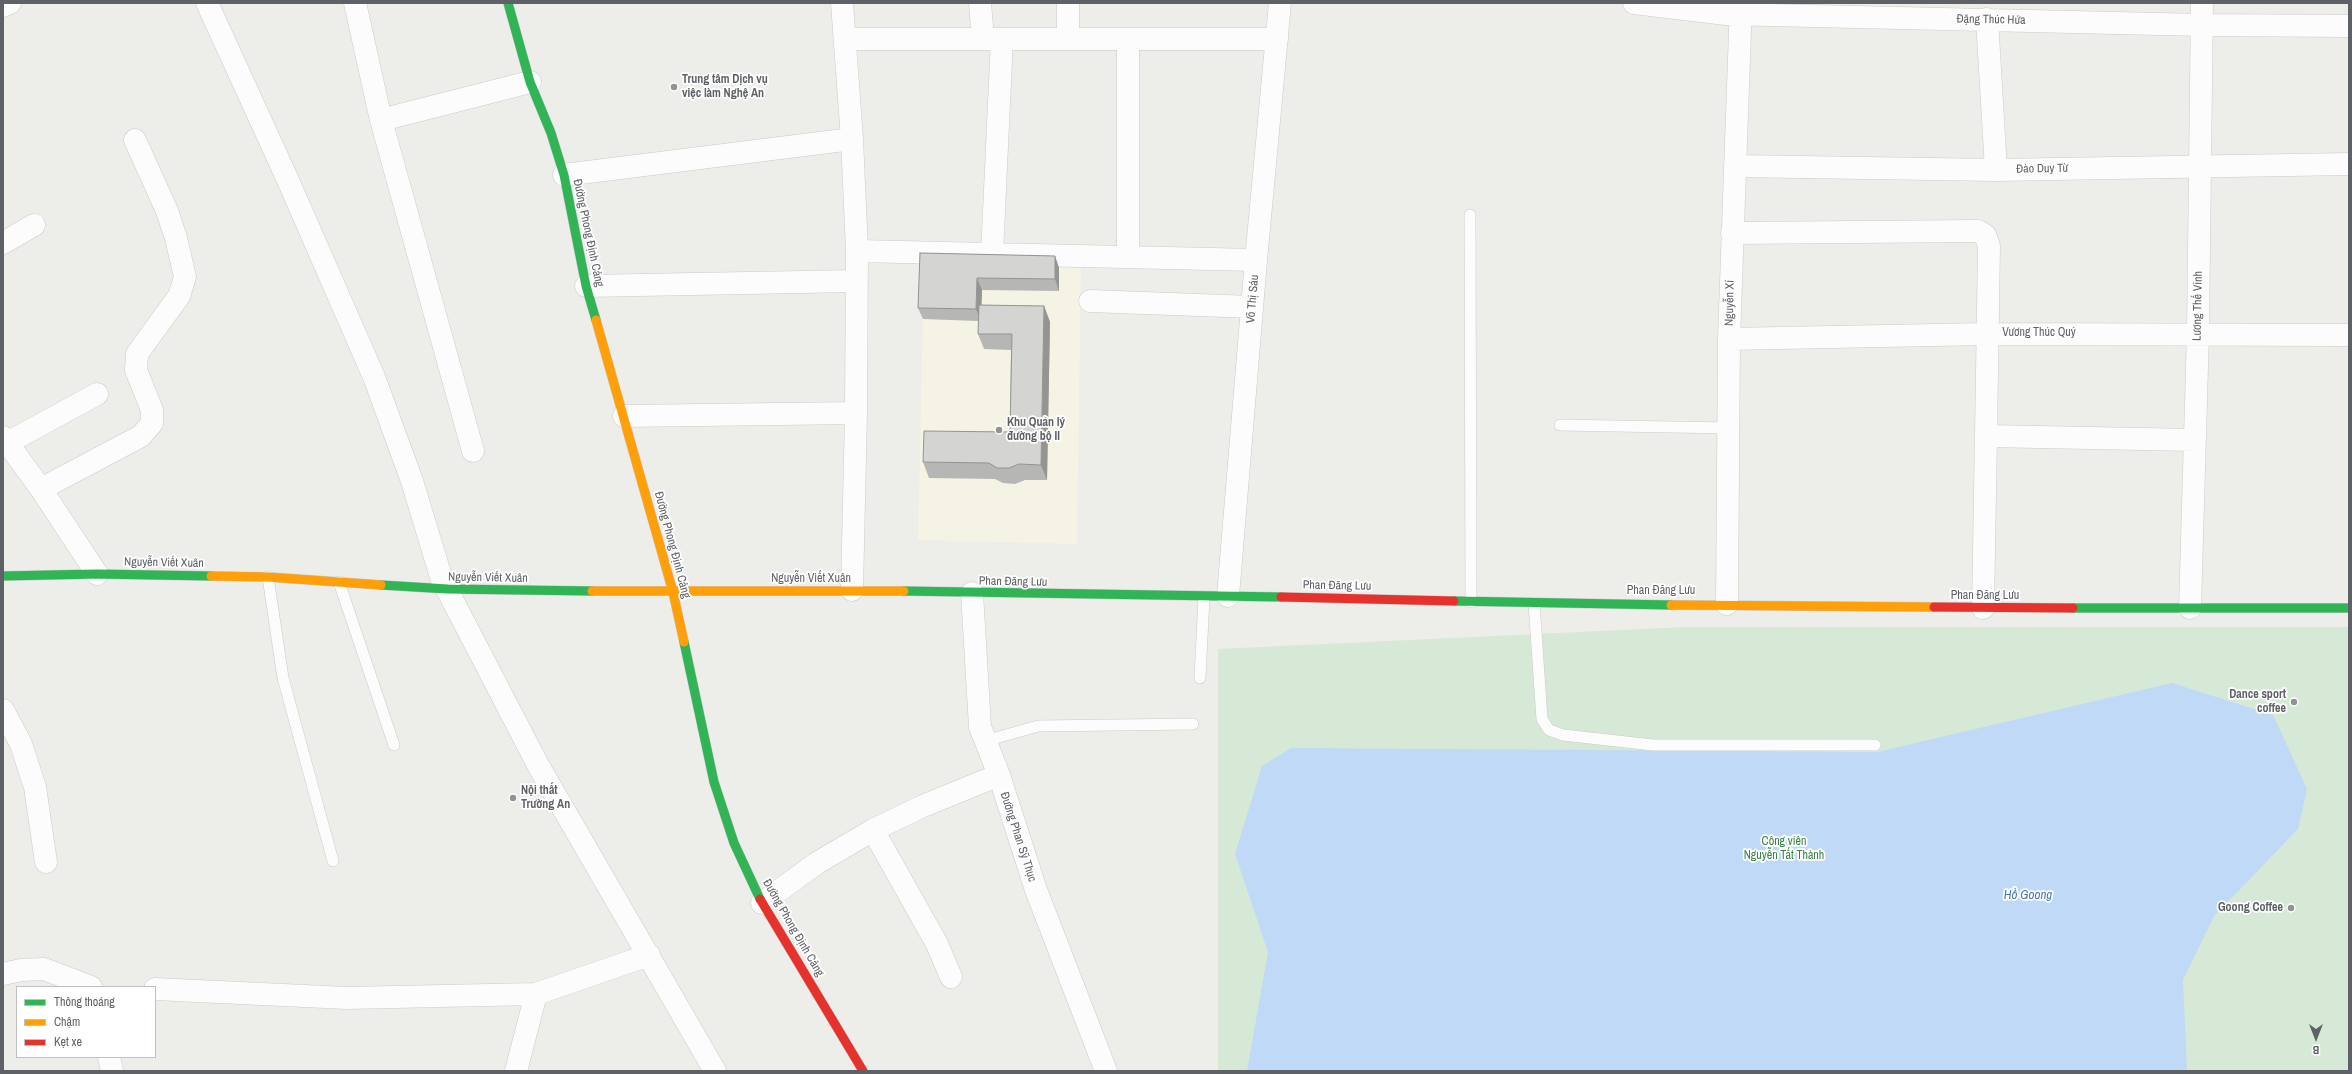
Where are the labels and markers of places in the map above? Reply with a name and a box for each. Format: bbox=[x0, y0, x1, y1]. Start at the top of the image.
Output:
place label: Trung tâm Dịch vụ việc làm Nghệ An bbox=[682, 73, 768, 101]
marker: Trung tâm Dịch vụ việc làm Nghệ An bbox=[669, 82, 679, 92]
place label: Khu Quản lý đường bộ II bbox=[1007, 416, 1065, 444]
marker: Khu Quản lý đường bộ II bbox=[994, 425, 1004, 435]
place label: Dance sport coffee bbox=[2229, 688, 2286, 716]
marker: Dance sport coffee bbox=[2289, 697, 2299, 707]
place label: Nội thất Trường An bbox=[521, 784, 570, 812]
marker: Nội thất Trường An bbox=[508, 793, 518, 803]
place label: Goong Coffee bbox=[2218, 901, 2283, 915]
marker: Goong Coffee bbox=[2286, 903, 2296, 913]

